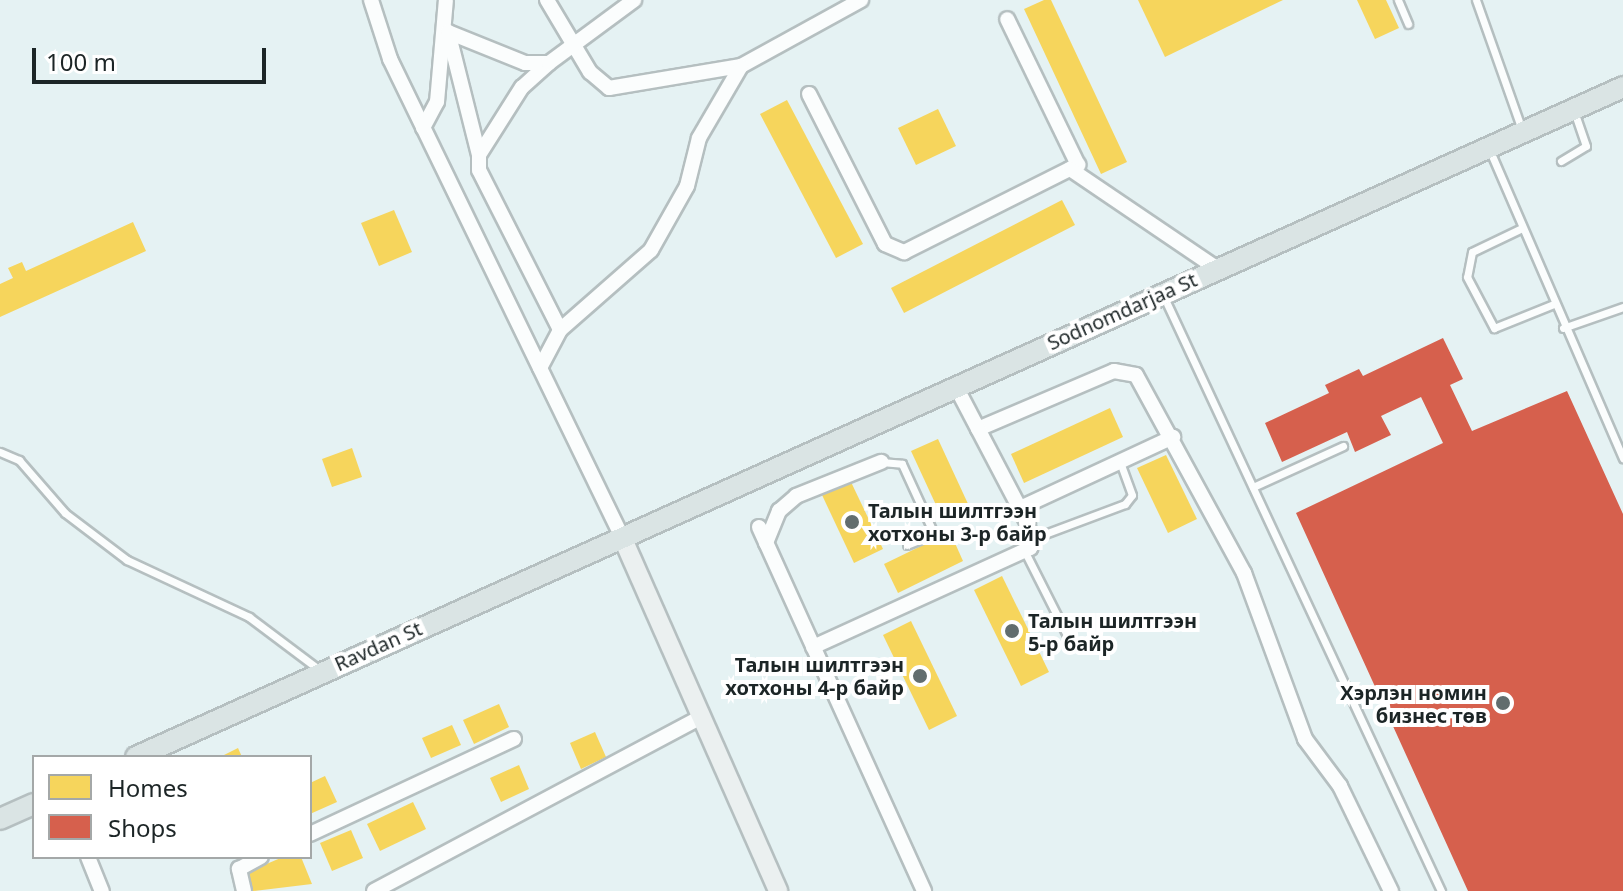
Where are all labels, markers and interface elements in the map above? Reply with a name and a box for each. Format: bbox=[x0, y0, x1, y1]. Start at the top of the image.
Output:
scale bar bbox=[36, 32, 270, 82]
text: 100 m bbox=[46, 45, 116, 78]
street label: Sodnomdarjaa St bbox=[1043, 267, 1201, 355]
place label: Талын шилтгээн хотхоны 3-р байр bbox=[868, 498, 1047, 545]
marker: Талын шилтгээн хотхоны 3-р байр bbox=[843, 513, 861, 531]
place label: Талын шилтгээн 5-р байр bbox=[1028, 608, 1197, 655]
street label: Ravdan St bbox=[331, 616, 425, 676]
marker: Талын шилтгээн 5-р байр bbox=[1003, 622, 1021, 640]
place label: Талын шилтгээн хотхоны 4-р байр bbox=[725, 652, 904, 699]
marker: Талын шилтгээн хотхоны 4-р байр bbox=[911, 667, 929, 685]
place label: Хэрлэн номин бизнес төв bbox=[1340, 680, 1487, 727]
marker: Хэрлэн номин бизнес төв bbox=[1494, 694, 1512, 712]
legend bbox=[32, 755, 312, 859]
text: Homes bbox=[108, 771, 188, 804]
text: Shops bbox=[108, 811, 177, 844]

